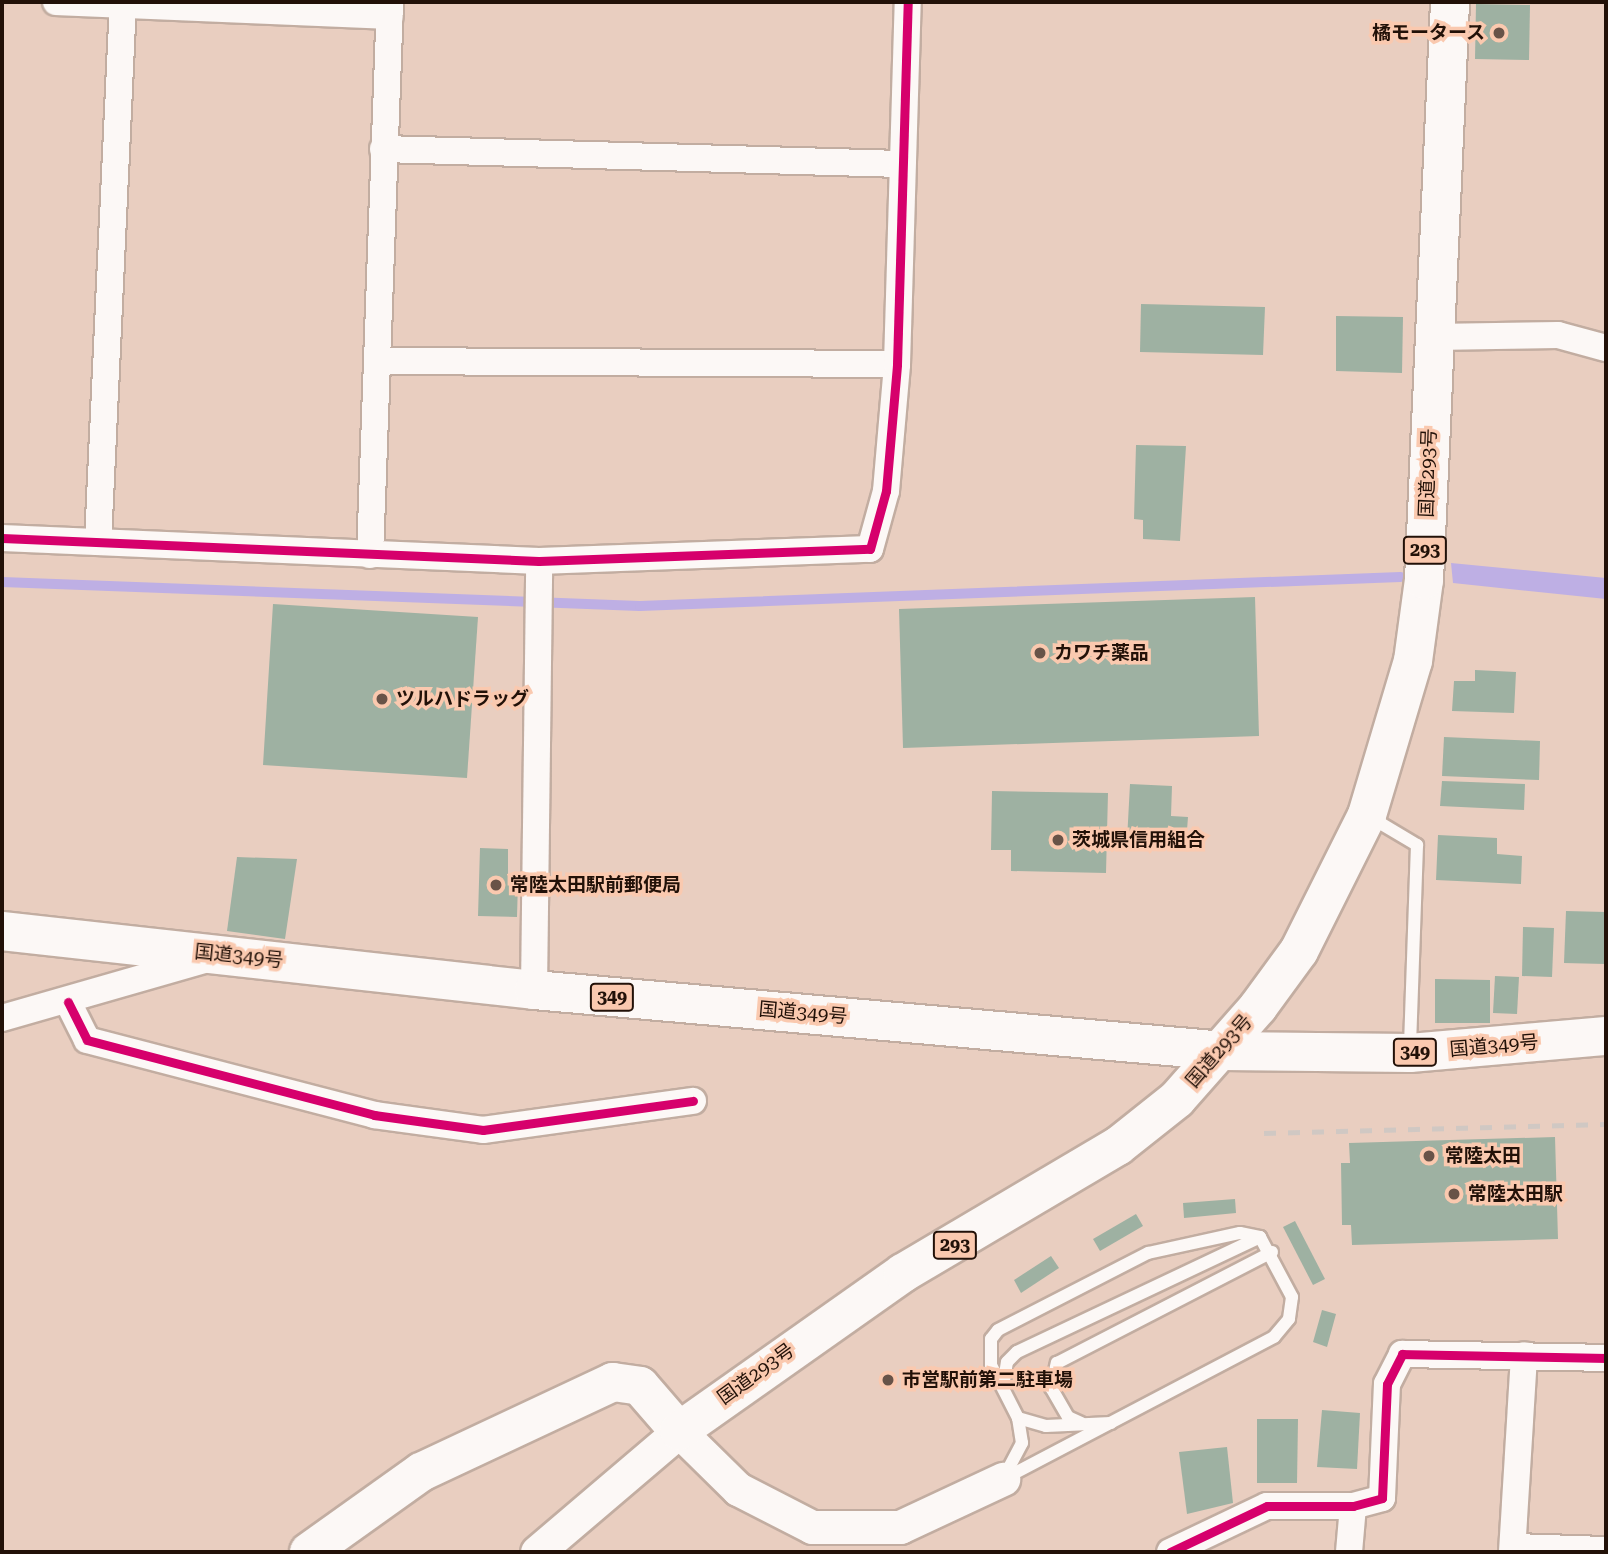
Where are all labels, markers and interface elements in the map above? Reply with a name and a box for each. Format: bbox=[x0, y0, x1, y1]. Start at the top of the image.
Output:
place label: 橘モータース bbox=[1371, 22, 1485, 44]
marker: 橘モータース bbox=[1491, 25, 1507, 41]
street label: 国道293号 bbox=[1415, 428, 1441, 518]
road number: 293 bbox=[1402, 536, 1448, 564]
place label: カワチ薬品 bbox=[1054, 642, 1149, 664]
marker: カワチ薬品 bbox=[1032, 645, 1048, 661]
place label: ツルハドラッグ bbox=[396, 688, 529, 710]
marker: ツルハドラッグ bbox=[374, 691, 390, 707]
place label: 茨城県信用組合 bbox=[1072, 829, 1205, 851]
marker: 茨城県信用組合 bbox=[1050, 832, 1066, 848]
place label: 常陸太田駅前郵便局 bbox=[510, 874, 681, 896]
marker: 常陸太田駅前郵便局 bbox=[488, 877, 504, 893]
street label: 国道349号 bbox=[194, 940, 284, 972]
road number: 349 bbox=[589, 982, 635, 1012]
street label: 国道349号 bbox=[758, 998, 848, 1028]
street label: 国道293号 bbox=[1181, 1010, 1257, 1092]
street label: 国道349号 bbox=[1449, 1031, 1539, 1061]
road number: 349 bbox=[1392, 1037, 1438, 1066]
place label: 常陸太田 bbox=[1445, 1145, 1521, 1167]
marker: 常陸太田 bbox=[1419, 1146, 1439, 1166]
place label: 常陸太田駅 bbox=[1468, 1183, 1563, 1205]
marker: 常陸太田駅 bbox=[1446, 1186, 1462, 1202]
road number: 293 bbox=[932, 1230, 978, 1260]
street label: 国道293号 bbox=[713, 1339, 799, 1409]
place label: 市営駅前第二駐車場 bbox=[902, 1369, 1073, 1391]
marker: 市営駅前第二駐車場 bbox=[880, 1372, 896, 1388]

